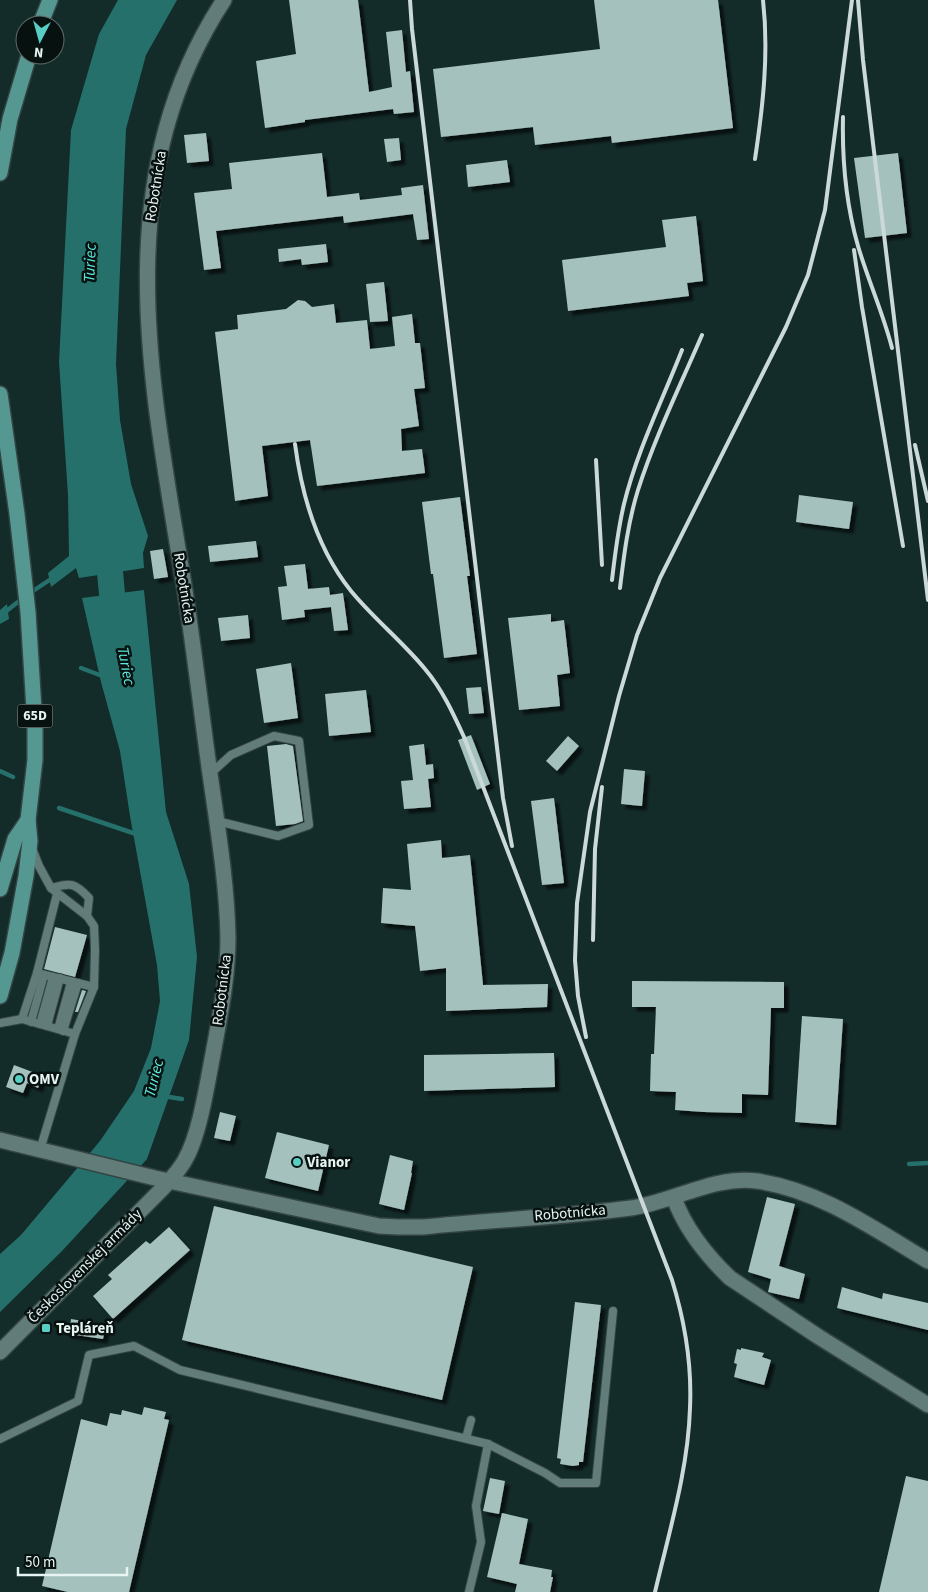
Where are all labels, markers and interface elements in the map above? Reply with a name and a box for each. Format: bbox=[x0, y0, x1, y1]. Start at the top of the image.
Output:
north arrow bbox=[15, 15, 65, 65]
text: N bbox=[33, 42, 44, 62]
street label: Robotnícka bbox=[140, 149, 172, 223]
water label: Turiec bbox=[78, 243, 102, 283]
street label: Robotnícka bbox=[168, 551, 200, 625]
water label: Turiec bbox=[111, 645, 141, 687]
road number: 65D bbox=[18, 704, 52, 728]
street label: Robotnícka bbox=[207, 953, 237, 1027]
water label: Turiec bbox=[139, 1056, 169, 1099]
place label: OMV bbox=[29, 1069, 60, 1090]
marker: OMV bbox=[13, 1073, 25, 1085]
place label: Vianor bbox=[306, 1152, 350, 1173]
marker: Vianor bbox=[291, 1156, 303, 1168]
street label: Robotnícka bbox=[534, 1199, 606, 1227]
street label: Československej armády bbox=[23, 1204, 147, 1328]
place label: Tepláreň bbox=[56, 1318, 114, 1339]
marker: Tepláreň bbox=[40, 1322, 52, 1334]
scale bar bbox=[18, 1544, 126, 1576]
text: 50 m bbox=[25, 1552, 55, 1573]

